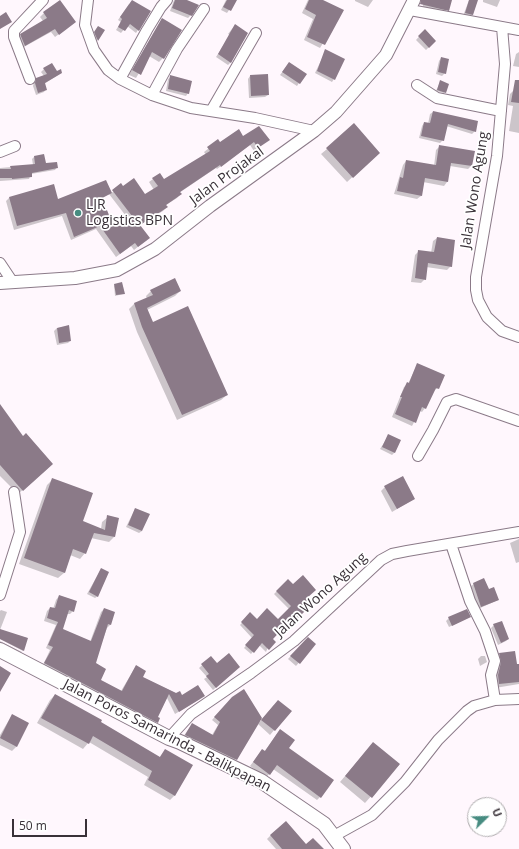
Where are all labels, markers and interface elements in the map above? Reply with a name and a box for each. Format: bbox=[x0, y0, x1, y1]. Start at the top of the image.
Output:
street label: Jalan Wono Agung bbox=[457, 130, 493, 250]
street label: Jalan Projakal bbox=[187, 143, 267, 209]
place label: LJR Logistics BPN bbox=[86, 197, 173, 230]
marker: LJR Logistics BPN bbox=[73, 208, 83, 218]
street label: Jalan Wono Agung bbox=[271, 549, 371, 641]
street label: Jalan Poros Samarinda - Balikpapan bbox=[60, 676, 274, 796]
north arrow bbox=[467, 797, 507, 837]
text: U bbox=[489, 806, 506, 819]
scale bar bbox=[14, 811, 89, 837]
text: 50 m bbox=[19, 817, 47, 834]

